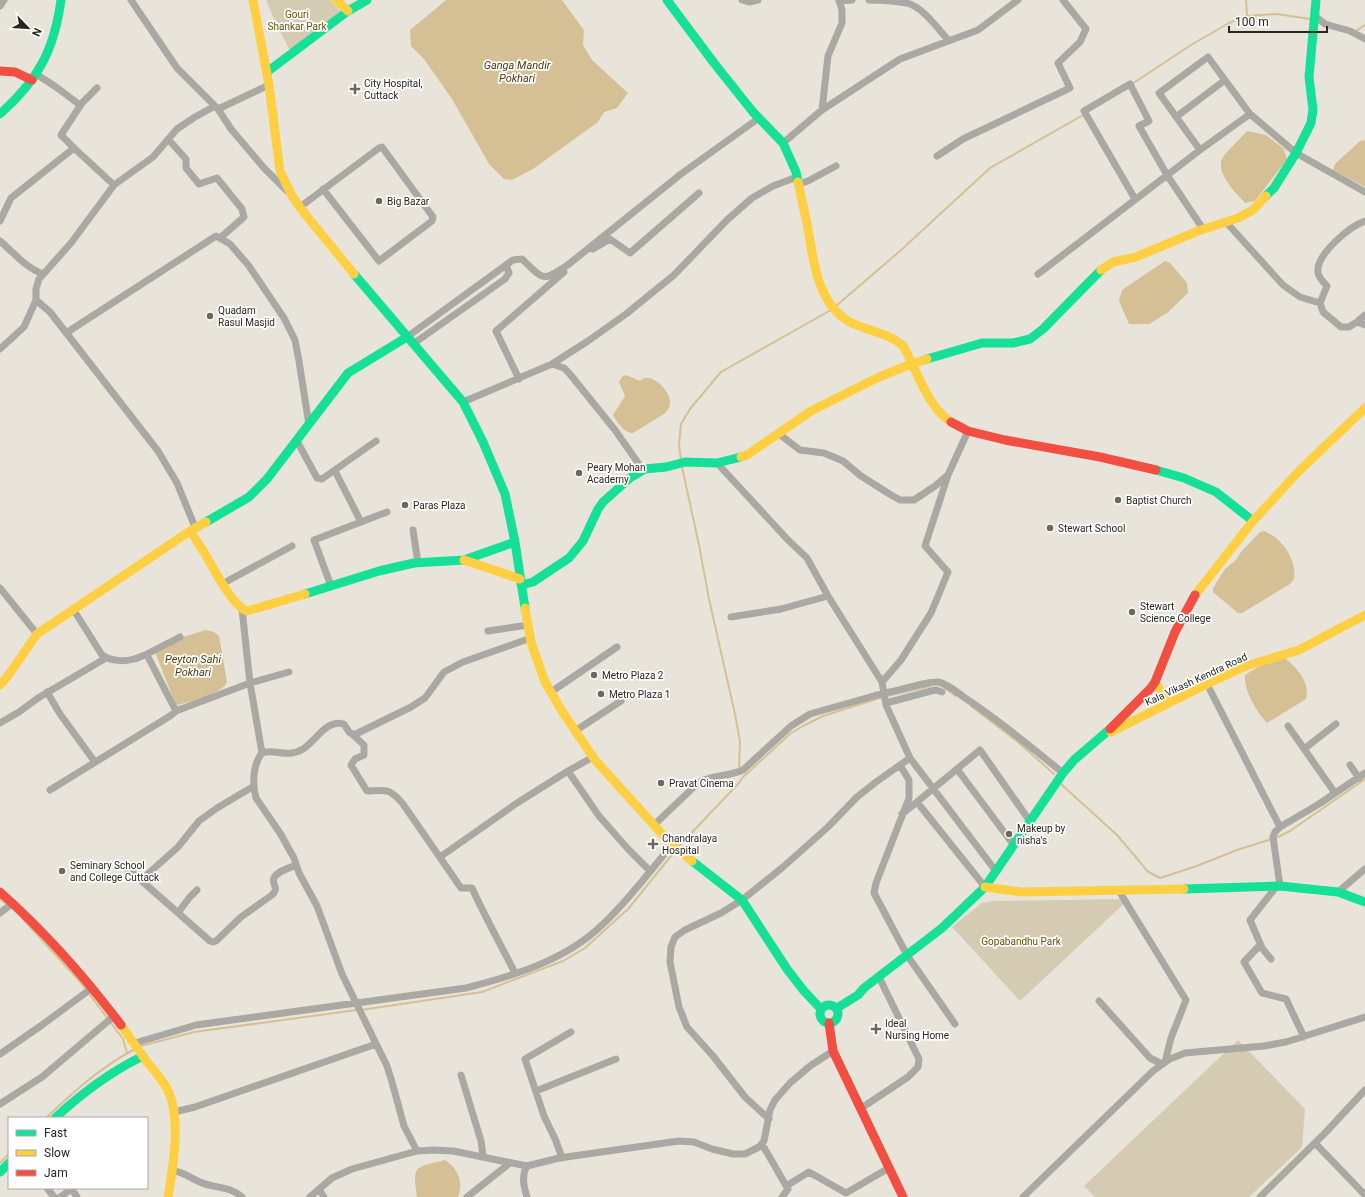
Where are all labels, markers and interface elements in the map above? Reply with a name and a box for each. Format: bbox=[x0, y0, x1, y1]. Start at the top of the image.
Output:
north arrow bbox=[8, 8, 48, 48]
scale bar bbox=[1229, 8, 1327, 34]
park label: Gouri Shankar Park bbox=[268, 9, 327, 32]
text: 100 m bbox=[1235, 15, 1269, 29]
text: N bbox=[29, 26, 44, 38]
water label: Ganga Mandir Pokhari bbox=[484, 59, 551, 85]
place label: City Hospital, Cuttack bbox=[364, 78, 423, 101]
marker: City Hospital, Cuttack bbox=[349, 83, 361, 95]
marker: Big Bazar bbox=[374, 196, 384, 206]
place label: Big Bazar bbox=[387, 196, 430, 207]
place label: Quadam Rasul Masjid bbox=[218, 305, 275, 328]
marker: Quadam Rasul Masjid bbox=[205, 311, 215, 321]
place label: Peary Mohan Academy bbox=[587, 462, 646, 485]
marker: Peary Mohan Academy bbox=[574, 468, 584, 478]
marker: Baptist Church bbox=[1113, 495, 1123, 505]
place label: Baptist Church bbox=[1126, 495, 1191, 506]
marker: Paras Plaza bbox=[400, 500, 410, 510]
place label: Paras Plaza bbox=[413, 500, 466, 511]
marker: Stewart School bbox=[1045, 523, 1055, 533]
place label: Stewart School bbox=[1058, 523, 1125, 534]
place label: Stewart Science College bbox=[1140, 601, 1211, 624]
marker: Stewart Science College bbox=[1127, 607, 1137, 617]
street label: Kala Vikash Kendra Road bbox=[1143, 651, 1249, 708]
water label: Peyton Sahi Pokhari bbox=[165, 653, 221, 679]
marker: Metro Plaza 2 bbox=[589, 670, 599, 680]
place label: Metro Plaza 2 bbox=[602, 670, 664, 681]
marker: Metro Plaza 1 bbox=[596, 689, 606, 699]
place label: Metro Plaza 1 bbox=[609, 689, 670, 700]
marker: Pravat Cinema bbox=[656, 778, 666, 788]
place label: Pravat Cinema bbox=[669, 778, 734, 789]
place label: Makeup by nisha's bbox=[1017, 823, 1066, 846]
marker: Makeup by nisha's bbox=[1004, 829, 1014, 839]
place label: Chandralaya Hospital bbox=[662, 833, 717, 856]
marker: Chandralaya Hospital bbox=[647, 838, 659, 850]
place label: Seminary School and College Cuttack bbox=[70, 860, 160, 883]
marker: Seminary School and College Cuttack bbox=[57, 866, 67, 876]
park label: Gopabandhu Park bbox=[981, 936, 1062, 947]
place label: Ideal Nursing Home bbox=[885, 1018, 949, 1041]
marker: Ideal Nursing Home bbox=[870, 1023, 882, 1035]
legend bbox=[8, 1117, 148, 1189]
text: Fast bbox=[44, 1126, 67, 1140]
text: Slow bbox=[44, 1146, 70, 1160]
text: Jam bbox=[44, 1166, 68, 1180]

